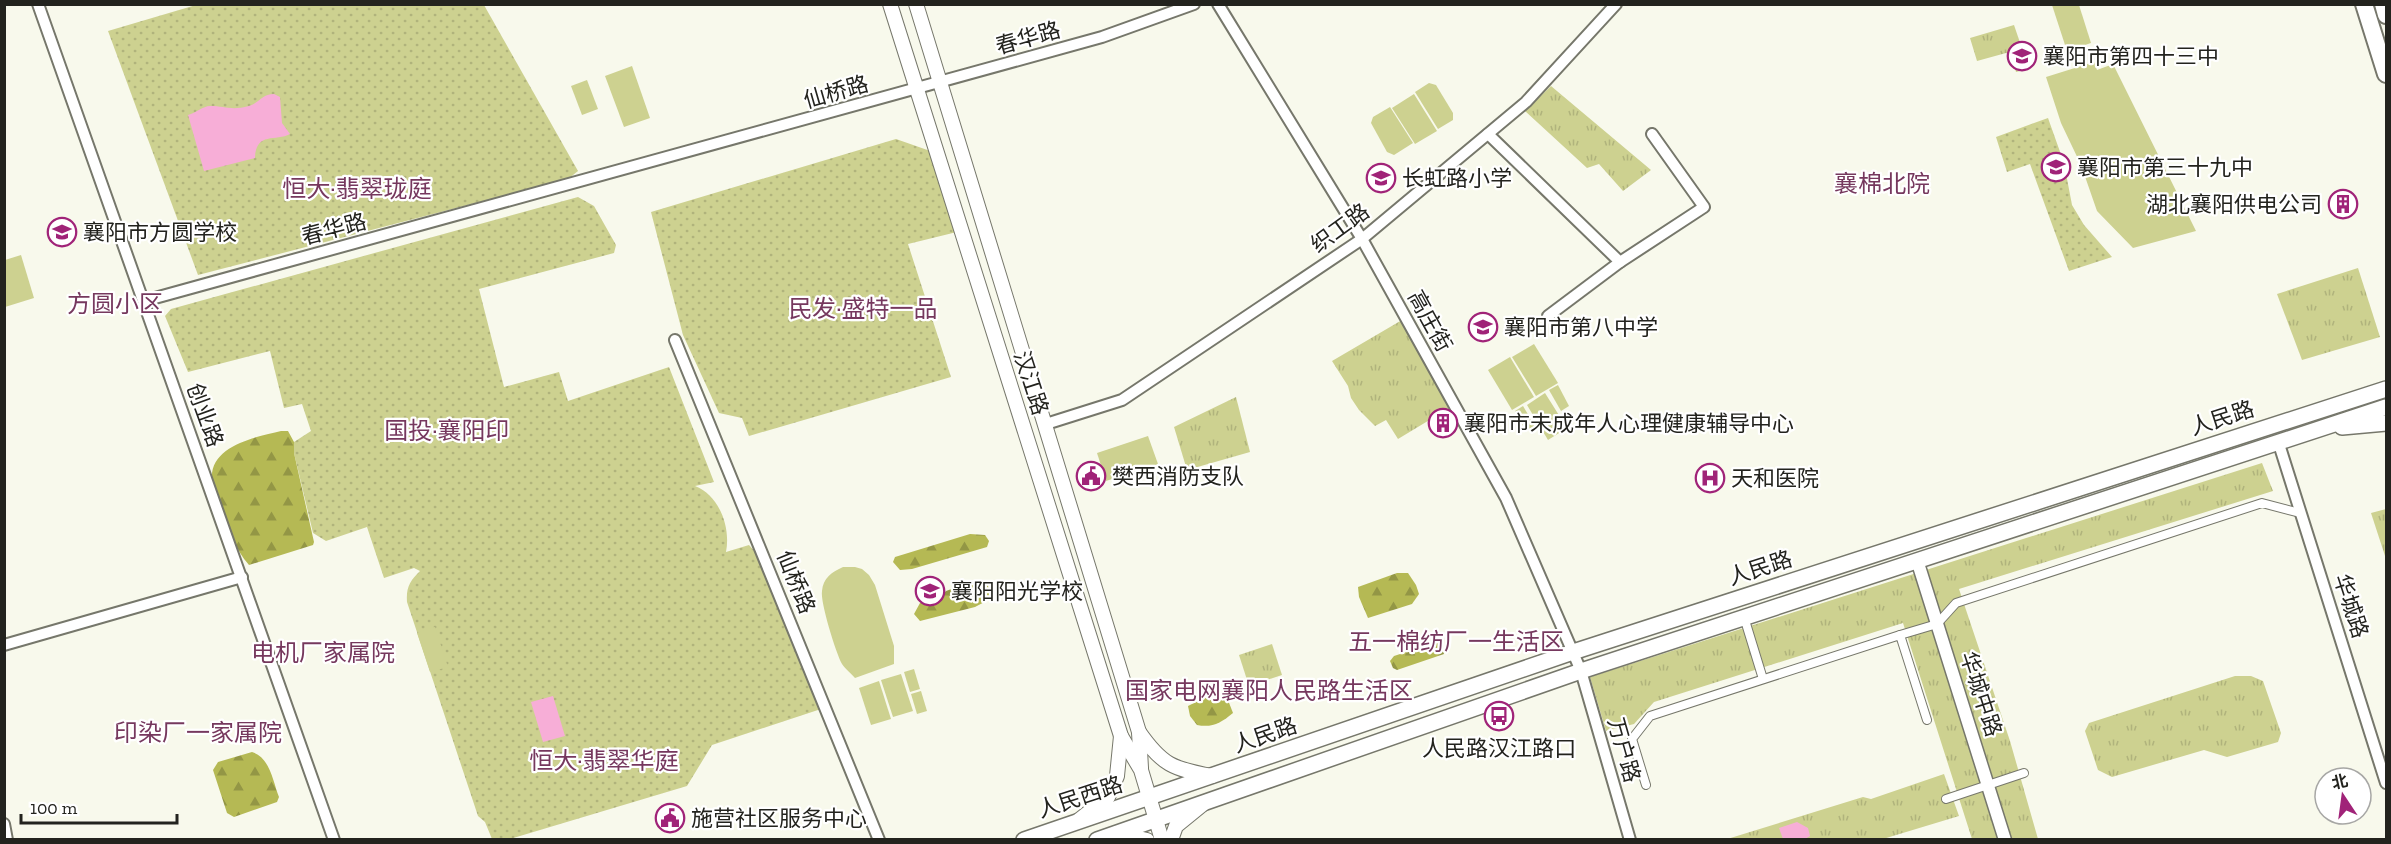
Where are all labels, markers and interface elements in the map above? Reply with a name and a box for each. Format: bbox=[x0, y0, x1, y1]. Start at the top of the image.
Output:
street label: 春华路 bbox=[993, 16, 1063, 60]
school or university icon: 襄阳市第四十三中 bbox=[2006, 40, 2038, 72]
place label: 襄阳市第四十三中 bbox=[2043, 43, 2219, 70]
street label: 仙桥路 bbox=[801, 70, 871, 114]
school or university icon: 襄阳市第三十九中 bbox=[2040, 151, 2072, 183]
place label: 襄阳市第三十九中 bbox=[2077, 154, 2253, 181]
school or university icon: 长虹路小学 bbox=[1365, 162, 1397, 194]
place label: 长虹路小学 bbox=[1402, 165, 1512, 192]
district label: 襄棉北院 bbox=[1834, 169, 1930, 198]
district label: 恒大·翡翠珑庭 bbox=[282, 174, 432, 203]
building icon: 湖北襄阳供电公司 bbox=[2327, 188, 2359, 220]
place label: 湖北襄阳供电公司 bbox=[2146, 191, 2322, 218]
street label: 织工路 bbox=[1305, 198, 1375, 258]
street label: 春华路 bbox=[299, 207, 369, 251]
school or university icon: 襄阳市方圆学校 bbox=[46, 216, 78, 248]
place label: 襄阳市方圆学校 bbox=[83, 219, 237, 246]
street label: 高庄街 bbox=[1402, 286, 1458, 356]
district label: 方圆小区 bbox=[67, 289, 163, 318]
district label: 民发·盛特一品 bbox=[788, 294, 938, 323]
school or university icon: 襄阳市第八中学 bbox=[1467, 311, 1499, 343]
place label: 襄阳市第八中学 bbox=[1504, 314, 1658, 341]
street label: 汉江路 bbox=[1008, 347, 1054, 419]
street label: 创业路 bbox=[181, 379, 229, 451]
street label: 人民路 bbox=[2186, 395, 2258, 441]
building icon: 襄阳市未成年人心理健康辅导中心 bbox=[1427, 407, 1459, 439]
place label: 襄阳市未成年人心理健康辅导中心 bbox=[1464, 410, 1794, 437]
district label: 国投·襄阳印 bbox=[384, 416, 510, 445]
public building icon: 樊西消防支队 bbox=[1075, 460, 1107, 492]
hospital icon: 天和医院 bbox=[1694, 462, 1726, 494]
place label: 樊西消防支队 bbox=[1112, 463, 1244, 490]
place label: 天和医院 bbox=[1731, 465, 1819, 492]
street label: 人民路 bbox=[1724, 545, 1796, 591]
street label: 仙桥路 bbox=[771, 546, 821, 618]
street label: 华城路 bbox=[2328, 570, 2374, 642]
school or university icon: 襄阳阳光学校 bbox=[914, 575, 946, 607]
place label: 襄阳阳光学校 bbox=[951, 578, 1083, 605]
district label: 五一棉纺厂一生活区 bbox=[1348, 627, 1564, 656]
district label: 电机厂家属院 bbox=[251, 638, 395, 667]
street label: 华城中路 bbox=[1955, 648, 2007, 740]
district label: 国家电网襄阳人民路生活区 bbox=[1125, 676, 1413, 705]
bus stop icon: 人民路汉江路口 bbox=[1483, 700, 1515, 732]
street label: 人民路 bbox=[1229, 711, 1301, 759]
street label: 万户路 bbox=[1602, 715, 1646, 785]
district label: 印染厂一家属院 bbox=[114, 718, 282, 747]
place label: 人民路汉江路口 bbox=[1422, 735, 1576, 762]
district label: 恒大·翡翠华庭 bbox=[529, 746, 679, 775]
north arrow bbox=[2313, 766, 2373, 826]
street label: 人民西路 bbox=[1034, 771, 1126, 823]
text: 北 bbox=[2330, 771, 2350, 793]
scale bar bbox=[21, 787, 177, 825]
text: 100 m bbox=[30, 797, 78, 819]
public building icon: 施营社区服务中心 bbox=[654, 802, 686, 834]
place label: 施营社区服务中心 bbox=[691, 805, 867, 832]

